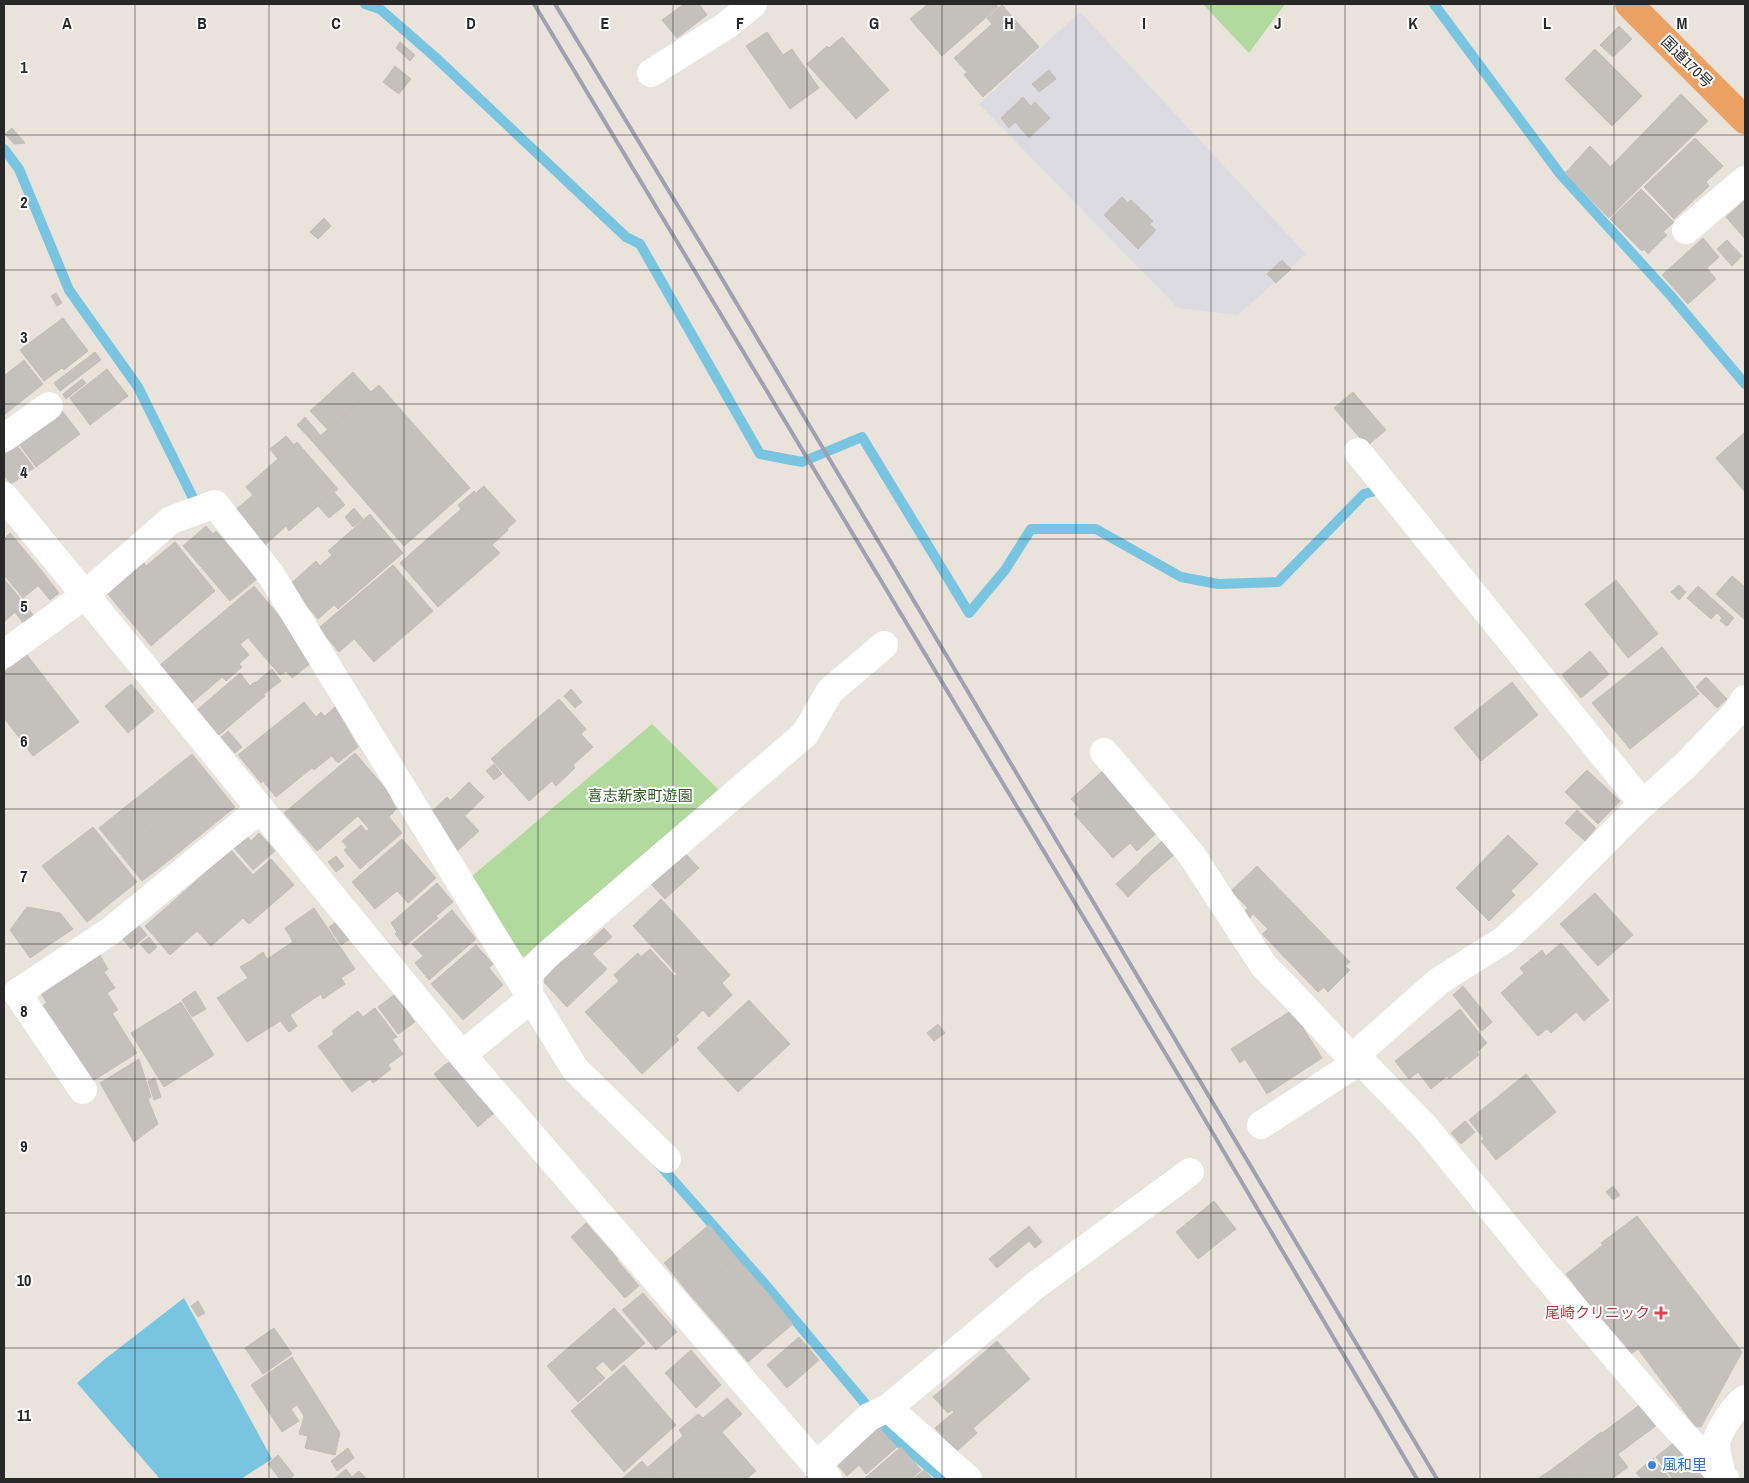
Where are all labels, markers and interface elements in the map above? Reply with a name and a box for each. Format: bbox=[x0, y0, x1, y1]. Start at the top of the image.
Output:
text: A bbox=[62, 12, 72, 34]
text: B bbox=[197, 12, 207, 34]
text: C bbox=[331, 12, 341, 34]
text: D bbox=[466, 12, 476, 34]
text: E bbox=[601, 12, 610, 34]
text: F bbox=[736, 12, 744, 34]
text: G bbox=[869, 12, 879, 34]
text: H bbox=[1004, 12, 1014, 34]
text: I bbox=[1142, 12, 1146, 34]
text: J bbox=[1274, 12, 1282, 34]
text: K bbox=[1408, 12, 1418, 34]
text: L bbox=[1543, 12, 1551, 34]
text: M bbox=[1677, 12, 1688, 34]
street label: 国道170号 bbox=[1657, 31, 1718, 92]
text: 1 bbox=[20, 56, 28, 78]
text: 2 bbox=[20, 191, 28, 213]
text: 3 bbox=[20, 326, 28, 348]
text: 4 bbox=[20, 461, 28, 483]
text: 5 bbox=[20, 595, 28, 617]
text: 6 bbox=[20, 730, 28, 752]
park label: 喜志新家町遊園 bbox=[587, 785, 693, 806]
text: 7 bbox=[20, 865, 28, 887]
text: 8 bbox=[20, 1000, 28, 1022]
text: 9 bbox=[20, 1135, 28, 1157]
text: 10 bbox=[17, 1269, 31, 1291]
place label: 尾崎クリニック bbox=[1545, 1302, 1650, 1323]
marker: 尾崎クリニック bbox=[1654, 1306, 1668, 1320]
text: 11 bbox=[17, 1404, 32, 1426]
place label: 風和里 bbox=[1662, 1454, 1707, 1475]
marker: 風和里 bbox=[1646, 1459, 1658, 1471]

